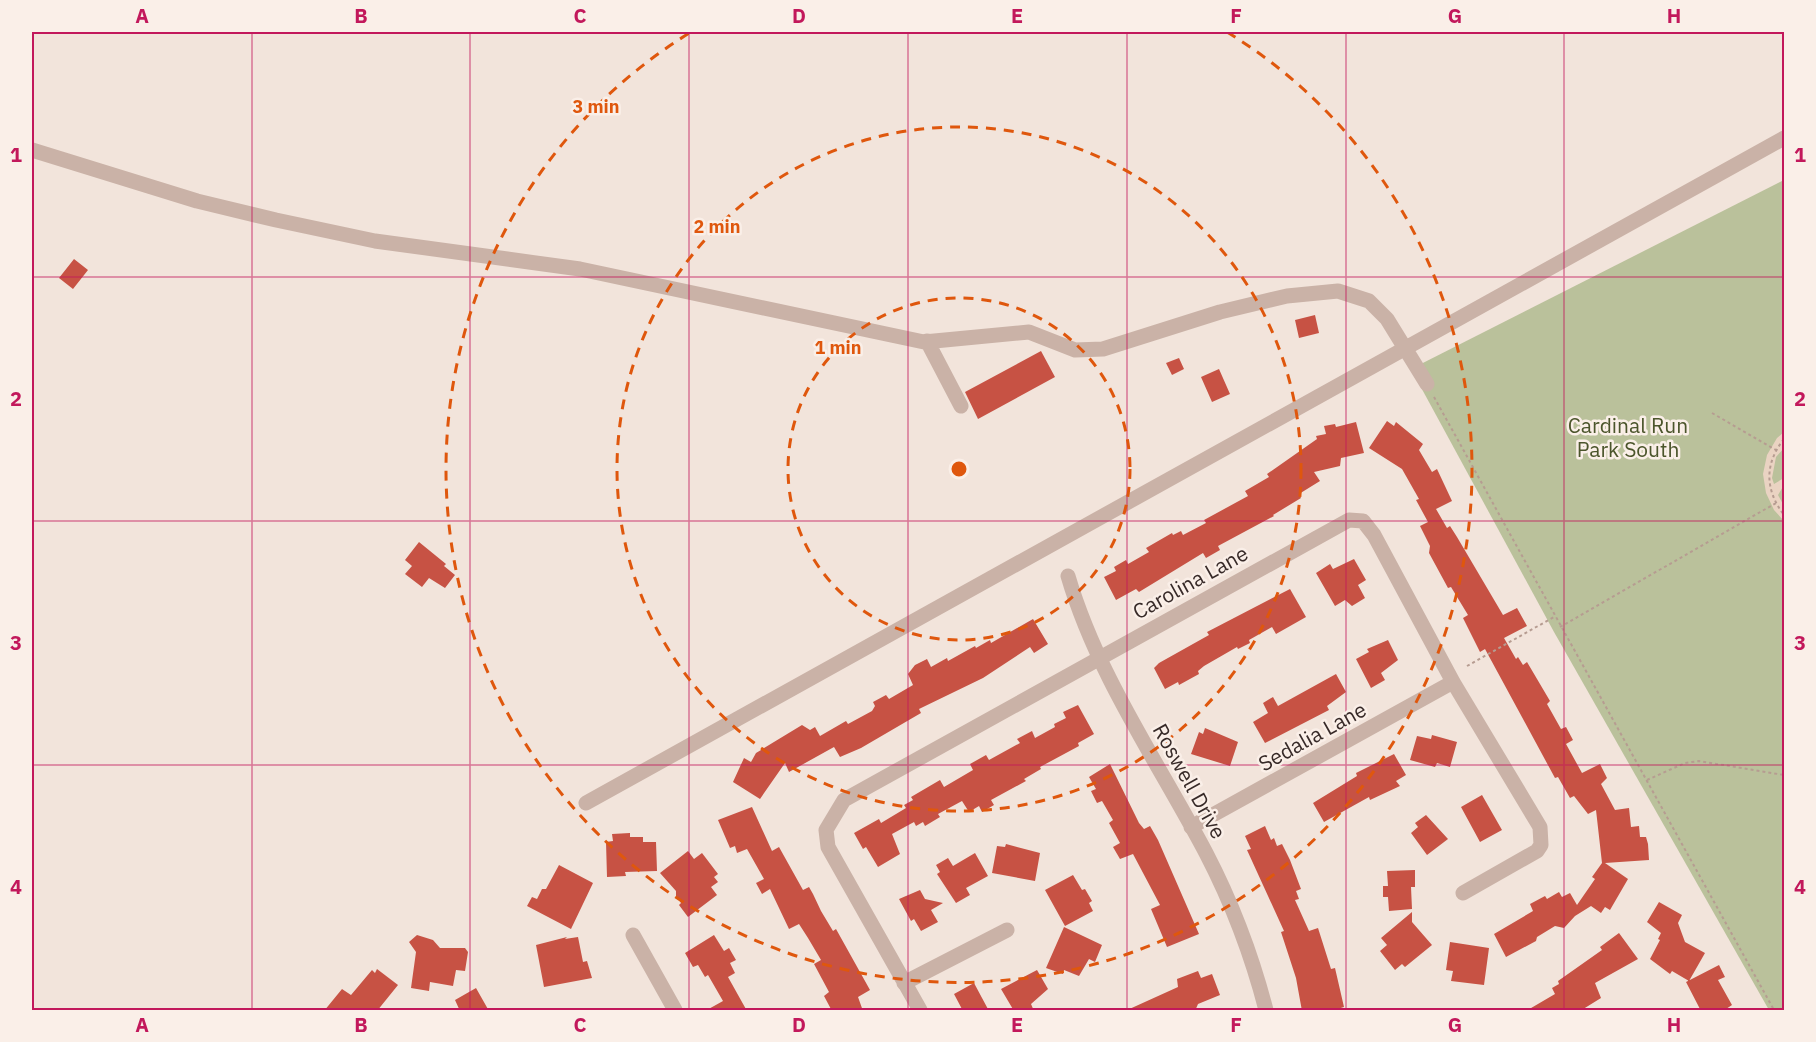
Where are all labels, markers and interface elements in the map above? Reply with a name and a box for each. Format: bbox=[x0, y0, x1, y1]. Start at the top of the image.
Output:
text: A bbox=[135, 2, 149, 29]
text: B bbox=[354, 2, 368, 29]
text: C bbox=[573, 2, 587, 29]
text: D bbox=[792, 2, 806, 29]
text: E bbox=[1011, 2, 1023, 29]
text: F bbox=[1230, 2, 1242, 29]
text: G bbox=[1448, 2, 1462, 29]
text: H bbox=[1667, 2, 1681, 29]
text: 3 min bbox=[572, 95, 620, 118]
text: 1 bbox=[10, 141, 22, 168]
text: 1 bbox=[1794, 141, 1806, 168]
text: 2 min bbox=[693, 215, 741, 238]
text: 1 min bbox=[814, 336, 862, 359]
text: 2 bbox=[10, 385, 22, 412]
text: 2 bbox=[1794, 385, 1806, 412]
park label: Cardinal Run Park South bbox=[1568, 411, 1688, 463]
centre of rings bbox=[949, 459, 969, 479]
street label: Carolina Lane bbox=[1127, 539, 1253, 625]
text: 3 bbox=[10, 629, 22, 656]
text: 3 bbox=[1794, 629, 1806, 656]
street label: Sedalia Lane bbox=[1253, 695, 1371, 777]
street label: Roswell Drive bbox=[1147, 718, 1233, 844]
text: 4 bbox=[10, 873, 22, 900]
text: 4 bbox=[1794, 873, 1806, 900]
text: A bbox=[135, 1011, 149, 1038]
text: B bbox=[354, 1011, 368, 1038]
text: C bbox=[573, 1011, 587, 1038]
text: D bbox=[792, 1011, 806, 1038]
text: E bbox=[1011, 1011, 1023, 1038]
text: F bbox=[1230, 1011, 1242, 1038]
text: G bbox=[1448, 1011, 1462, 1038]
text: H bbox=[1667, 1011, 1681, 1038]

